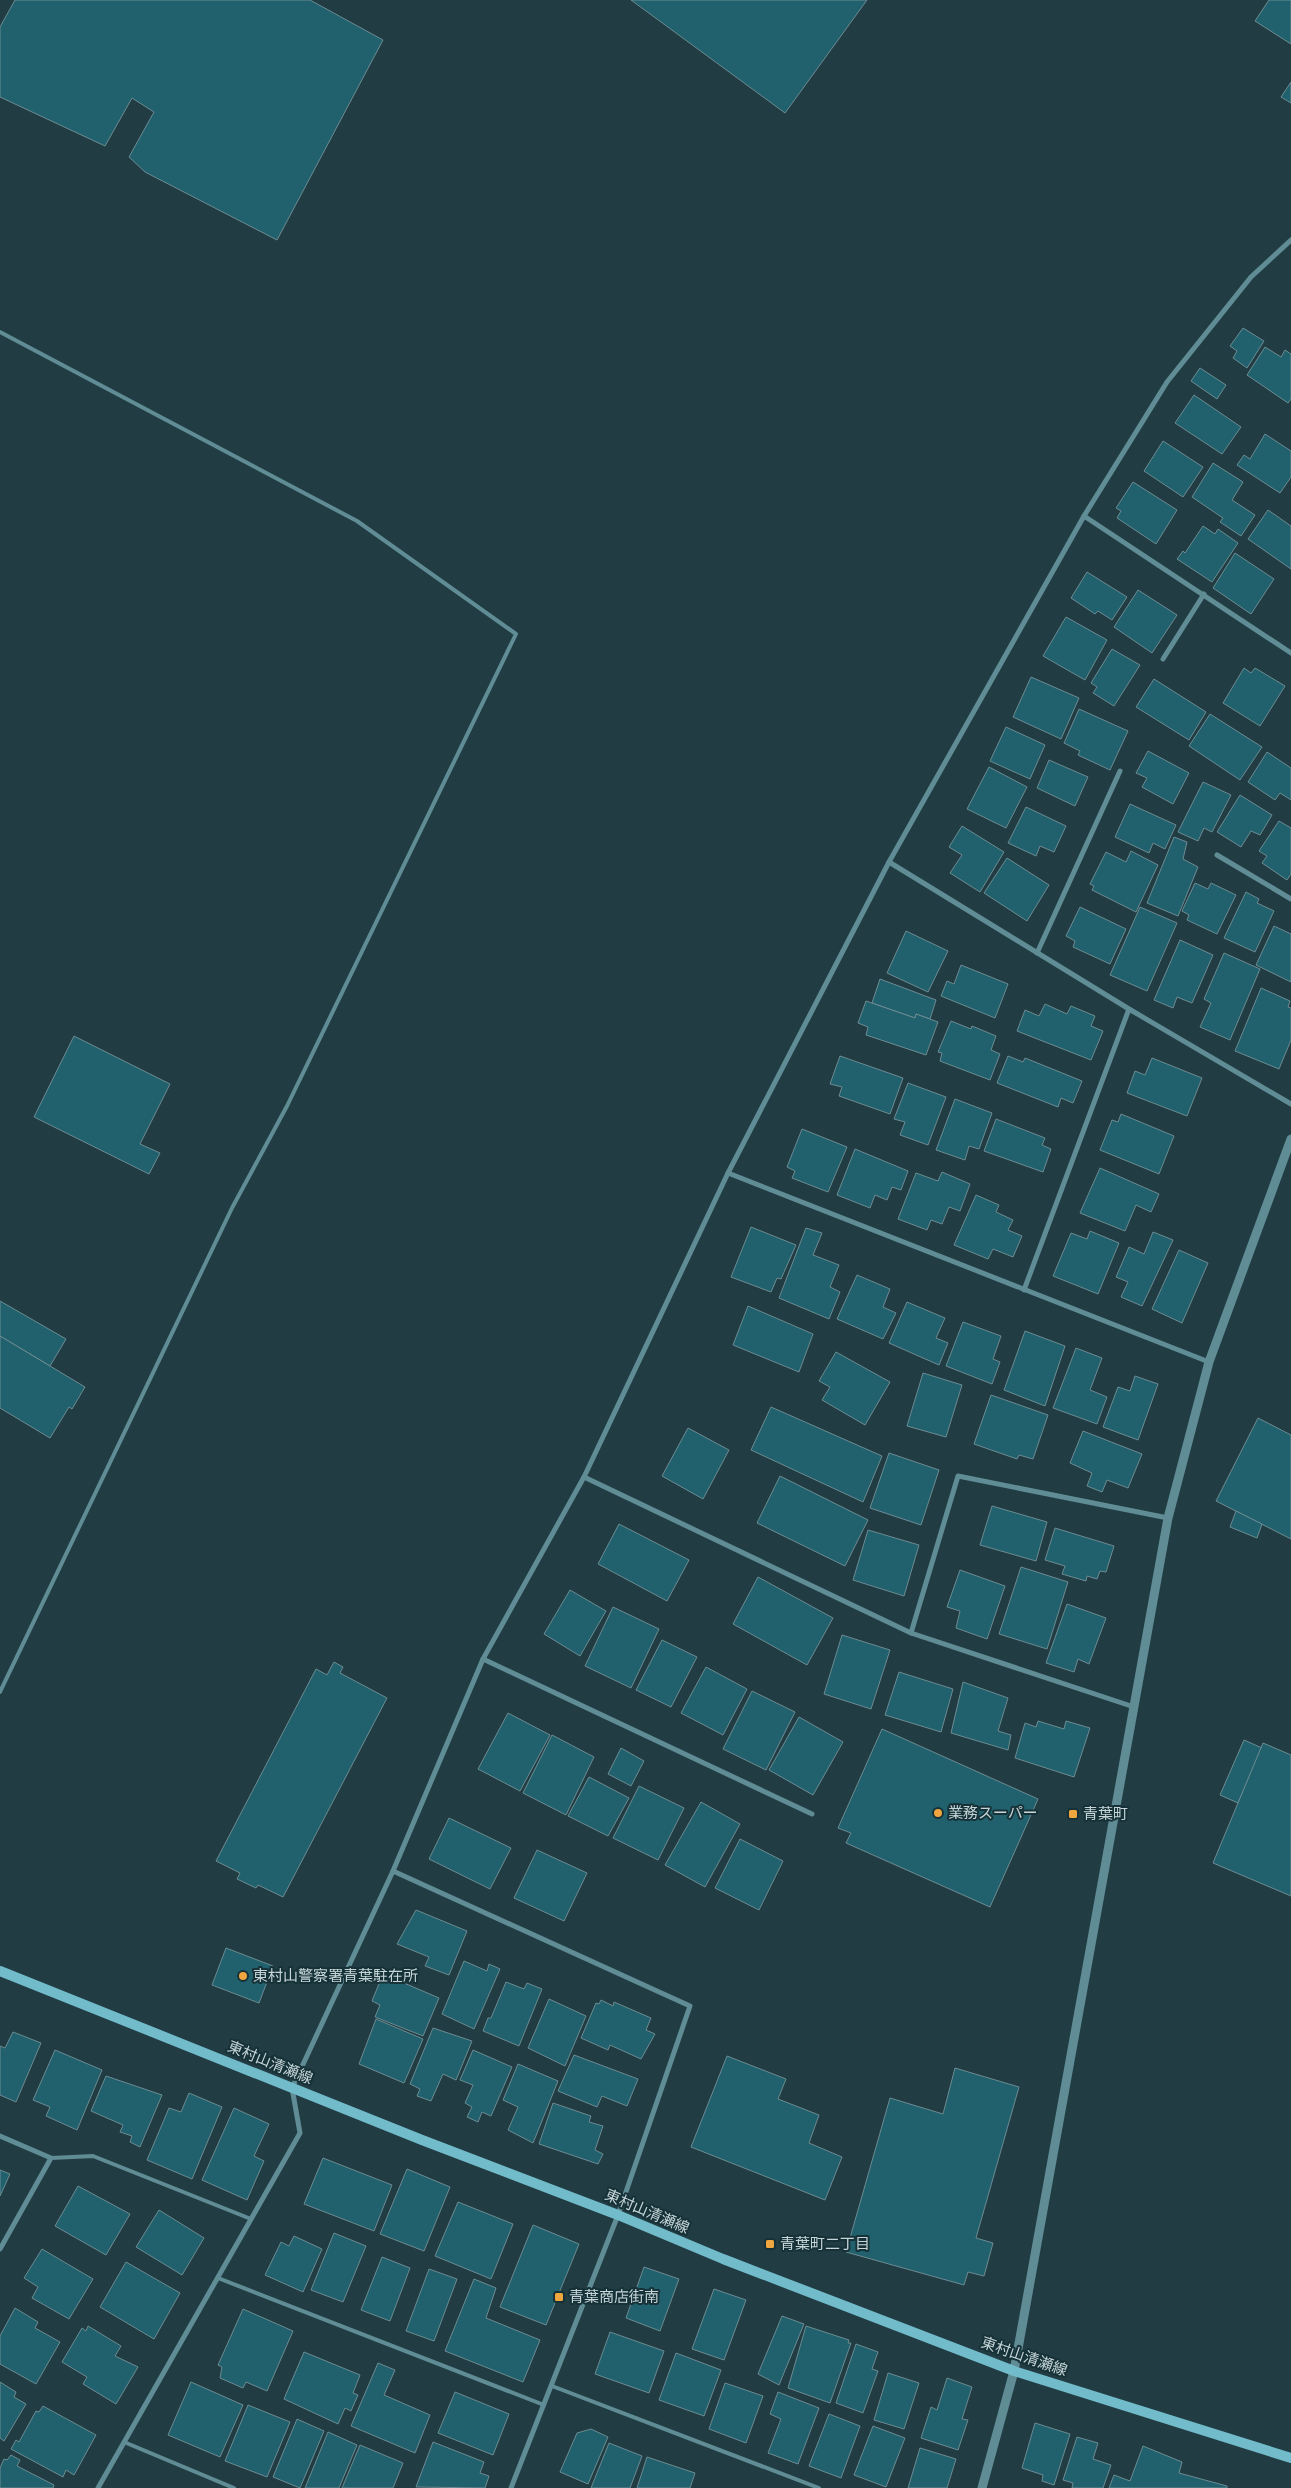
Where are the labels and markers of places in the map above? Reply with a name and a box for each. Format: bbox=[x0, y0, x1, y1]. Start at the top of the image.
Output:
place label: 業務スーパー bbox=[948, 1805, 1038, 1821]
place label: 青葉町 bbox=[1083, 1806, 1128, 1822]
marker: 業務スーパー bbox=[932, 1807, 944, 1819]
marker: 青葉町 bbox=[1067, 1808, 1079, 1820]
place label: 東村山警察署青葉駐在所 bbox=[253, 1967, 418, 1984]
marker: 東村山警察署青葉駐在所 bbox=[237, 1970, 249, 1982]
place label: 青葉町二丁目 bbox=[780, 2236, 870, 2252]
marker: 青葉町二丁目 bbox=[764, 2238, 776, 2250]
place label: 青葉商店街南 bbox=[569, 2289, 659, 2305]
marker: 青葉商店街南 bbox=[553, 2291, 565, 2303]

